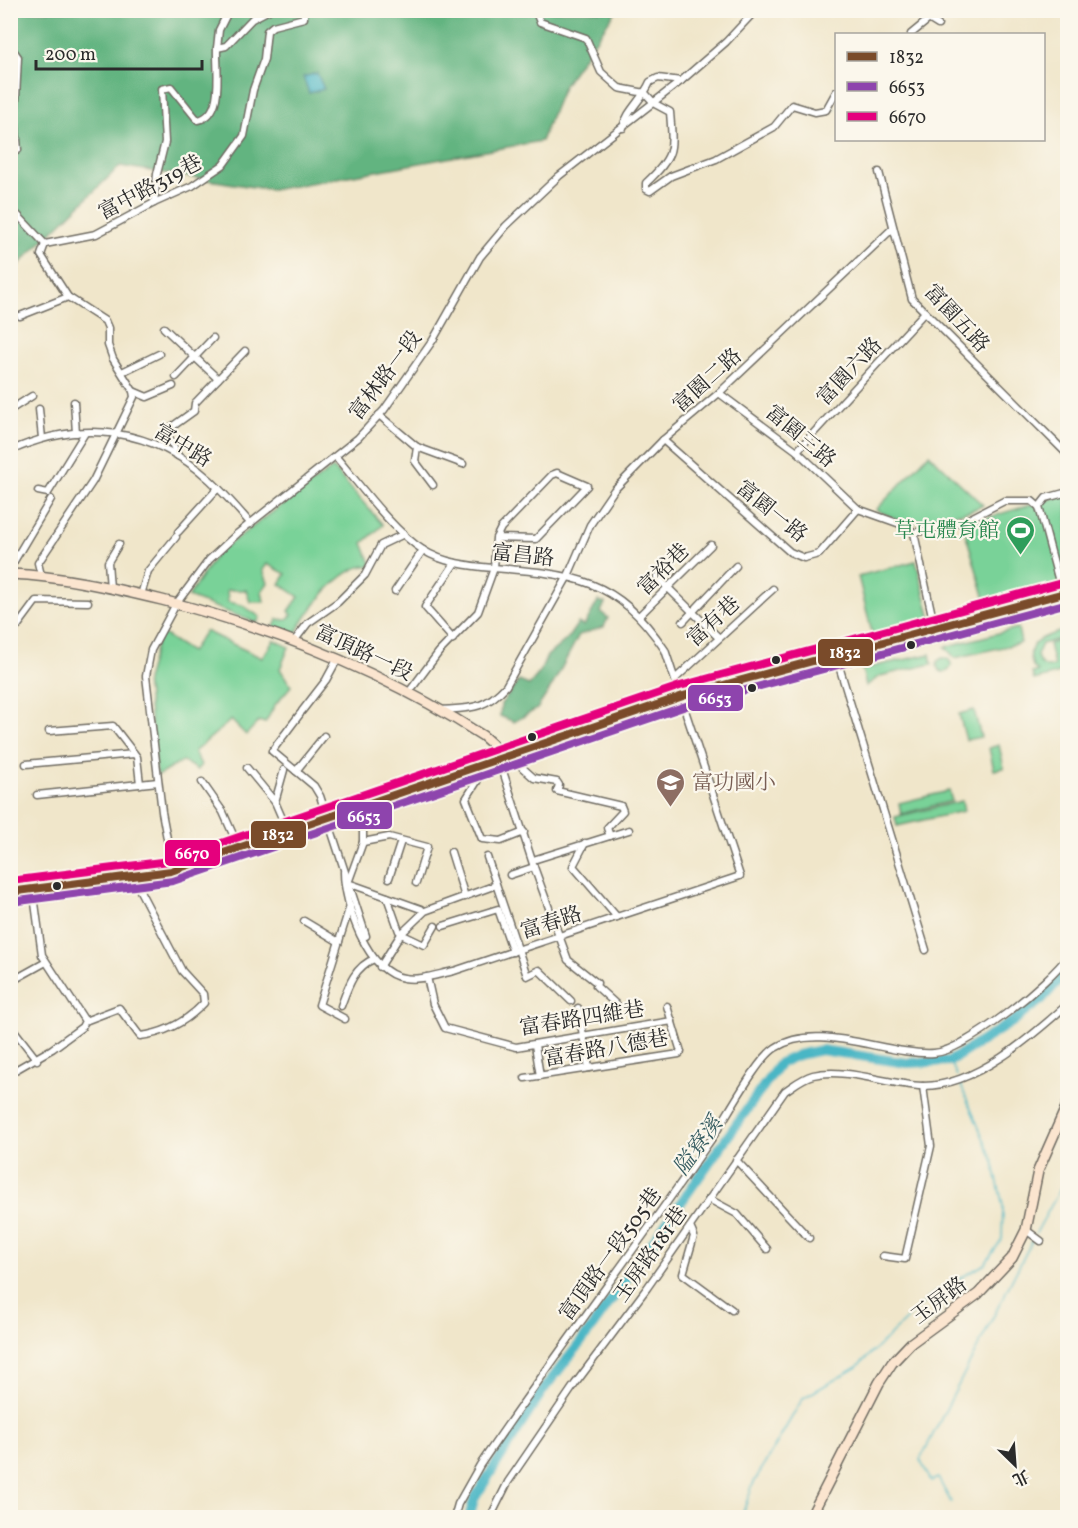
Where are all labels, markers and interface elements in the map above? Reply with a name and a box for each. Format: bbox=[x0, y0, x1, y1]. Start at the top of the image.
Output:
scale bar bbox=[36, 33, 202, 71]
legend bbox=[835, 33, 1045, 141]
text: 200 m bbox=[45, 43, 96, 68]
text: 1832 bbox=[889, 46, 924, 71]
text: 6653 bbox=[889, 76, 925, 101]
text: 6670 bbox=[889, 106, 926, 131]
street label: 富中路319巷 bbox=[94, 149, 208, 228]
street label: 富園五路 bbox=[917, 278, 995, 360]
street label: 富林路一段 bbox=[343, 325, 429, 427]
street label: 富園六路 bbox=[811, 331, 889, 413]
street label: 富園二路 bbox=[667, 342, 749, 420]
street label: 富園三路 bbox=[759, 399, 842, 475]
street label: 富中路 bbox=[148, 418, 217, 475]
street label: 富園一路 bbox=[729, 474, 813, 550]
sports icon: 草屯體育館 bbox=[1004, 514, 1036, 556]
place label: 草屯體育館 bbox=[894, 517, 999, 546]
street label: 富裕巷 bbox=[632, 538, 697, 603]
street label: 富昌路 bbox=[490, 539, 556, 574]
street label: 富有巷 bbox=[681, 590, 747, 654]
street label: 富頂路一段 bbox=[310, 618, 417, 689]
line badge: 1832 bbox=[817, 638, 874, 667]
unlabelled marker bbox=[905, 639, 917, 651]
text: 1832 bbox=[829, 643, 861, 665]
unlabelled marker bbox=[770, 654, 782, 666]
unlabelled marker bbox=[746, 682, 758, 694]
line badge: 6653 bbox=[687, 684, 744, 712]
text: 6653 bbox=[698, 689, 732, 711]
unlabelled marker bbox=[526, 731, 538, 743]
school or university icon: 富功國小 bbox=[655, 766, 687, 808]
place label: 富功國小 bbox=[692, 769, 776, 798]
line badge: 6653 bbox=[336, 801, 393, 830]
text: 6653 bbox=[347, 807, 381, 829]
line badge: 1832 bbox=[250, 820, 307, 849]
text: 1832 bbox=[262, 825, 294, 847]
line badge: 6670 bbox=[164, 839, 221, 867]
text: 6670 bbox=[175, 844, 209, 866]
unlabelled marker bbox=[51, 880, 63, 892]
street label: 富春路 bbox=[517, 900, 586, 947]
street label: 富春路四維巷 bbox=[518, 995, 647, 1044]
street label: 富春路八德巷 bbox=[542, 1024, 671, 1075]
water label: 隘寮溪 bbox=[667, 1109, 732, 1182]
street label: 富頂路一段505巷 bbox=[553, 1182, 669, 1327]
street label: 玉屏路181巷 bbox=[608, 1201, 695, 1309]
street label: 玉屏路 bbox=[906, 1271, 974, 1332]
north arrow bbox=[985, 1435, 1045, 1495]
text: 北 bbox=[1009, 1463, 1032, 1490]

